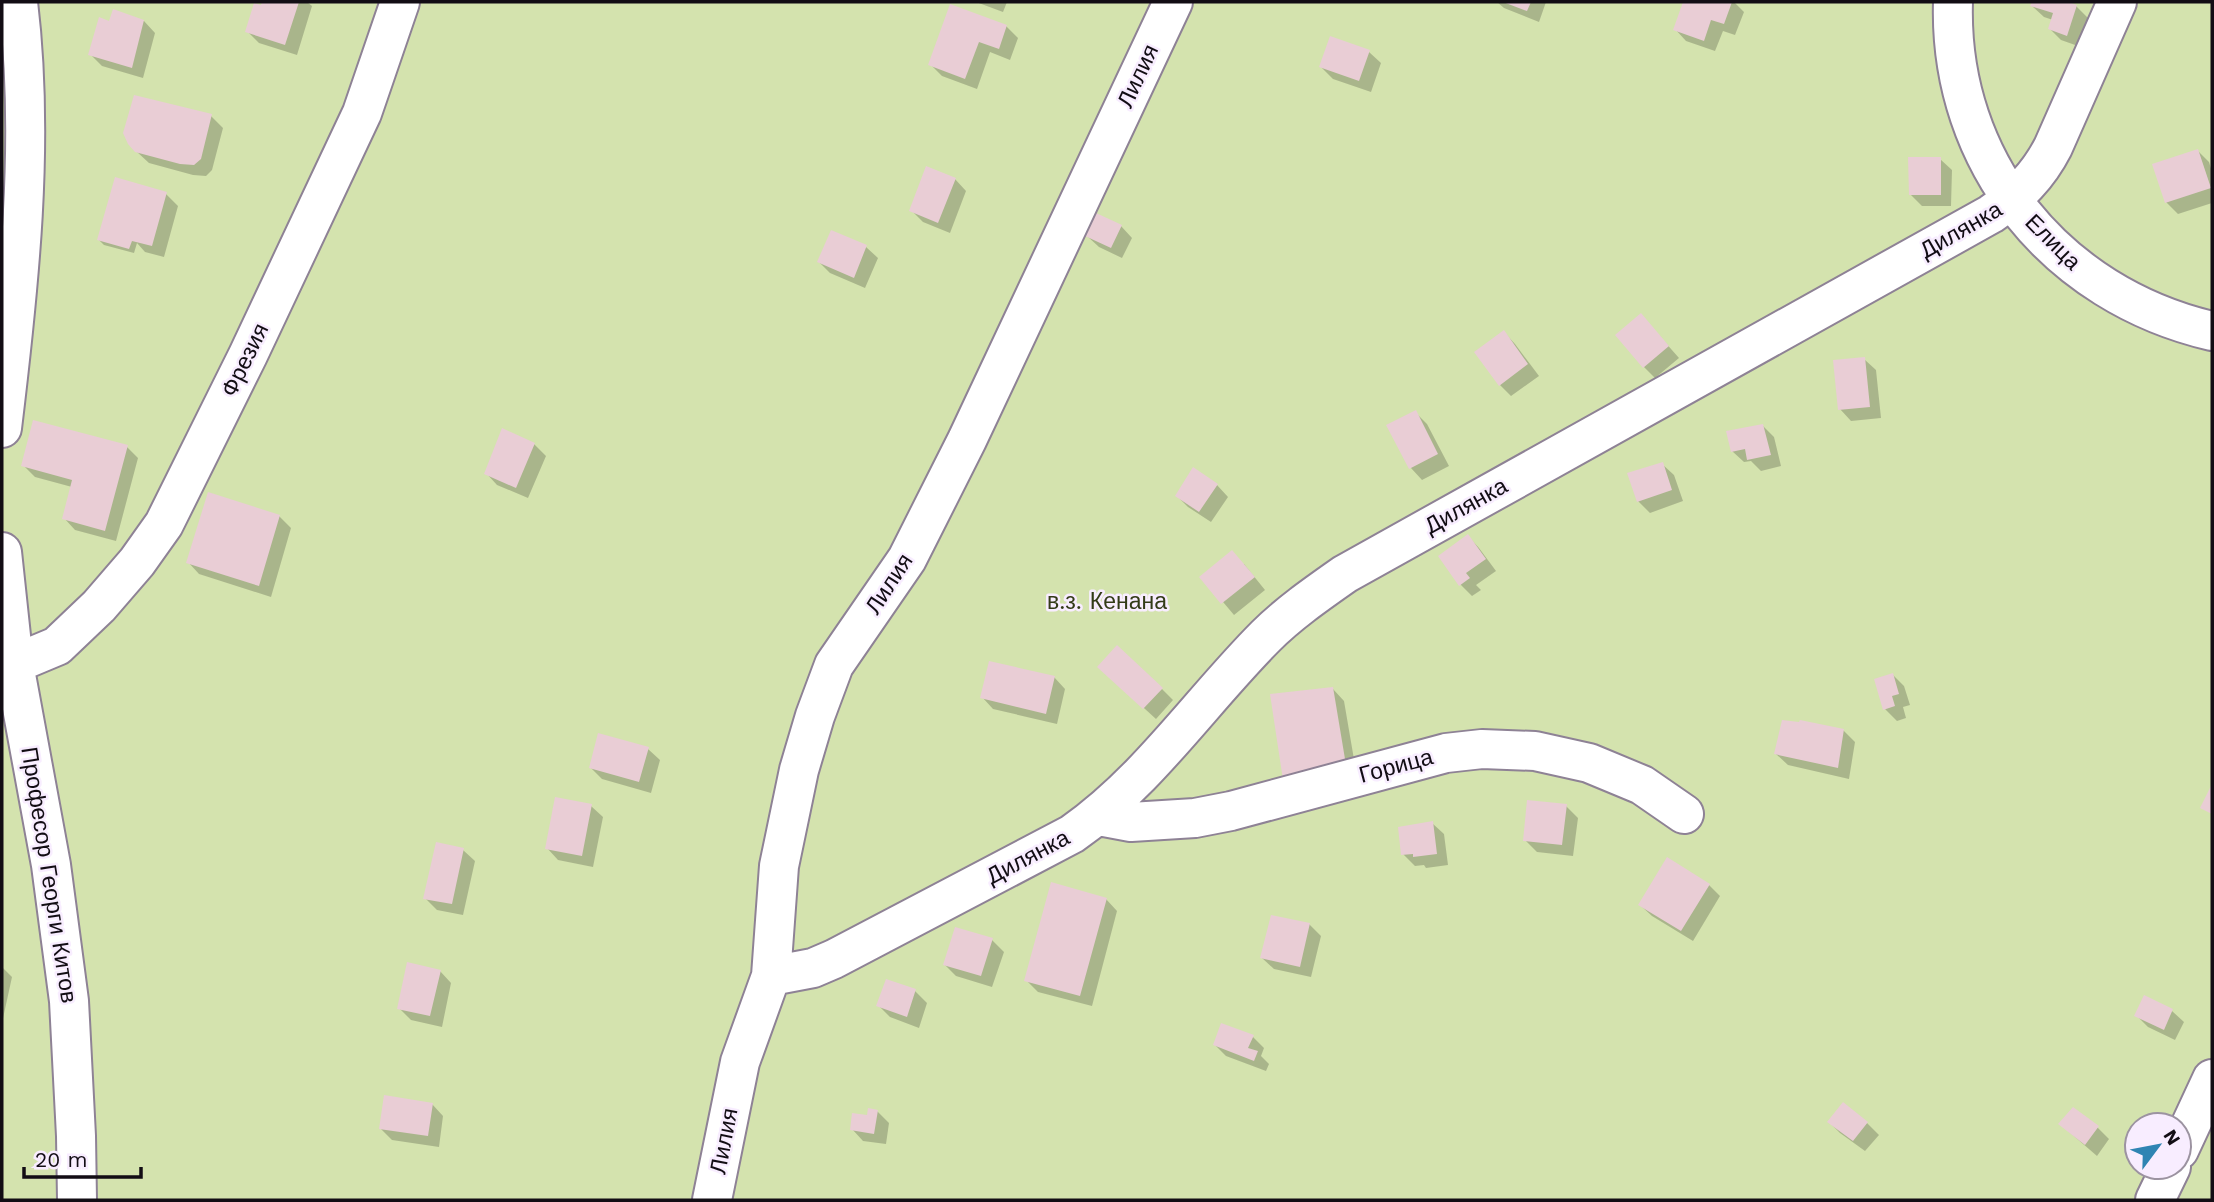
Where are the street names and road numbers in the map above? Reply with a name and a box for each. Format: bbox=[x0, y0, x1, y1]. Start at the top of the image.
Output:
street label: Лилия bbox=[1112, 40, 1164, 112]
street label: Дилянка bbox=[1915, 196, 2007, 264]
street label: Елица bbox=[2020, 209, 2087, 276]
street label: Фрезия bbox=[216, 319, 274, 401]
street label: Дилянка bbox=[1420, 472, 1512, 540]
street label: Лилия bbox=[860, 549, 918, 619]
street label: Горица bbox=[1356, 743, 1436, 789]
street label: Професор Георги Китов bbox=[15, 745, 83, 1005]
street label: Дилянка bbox=[982, 824, 1074, 890]
street label: Лилия bbox=[704, 1106, 744, 1176]

